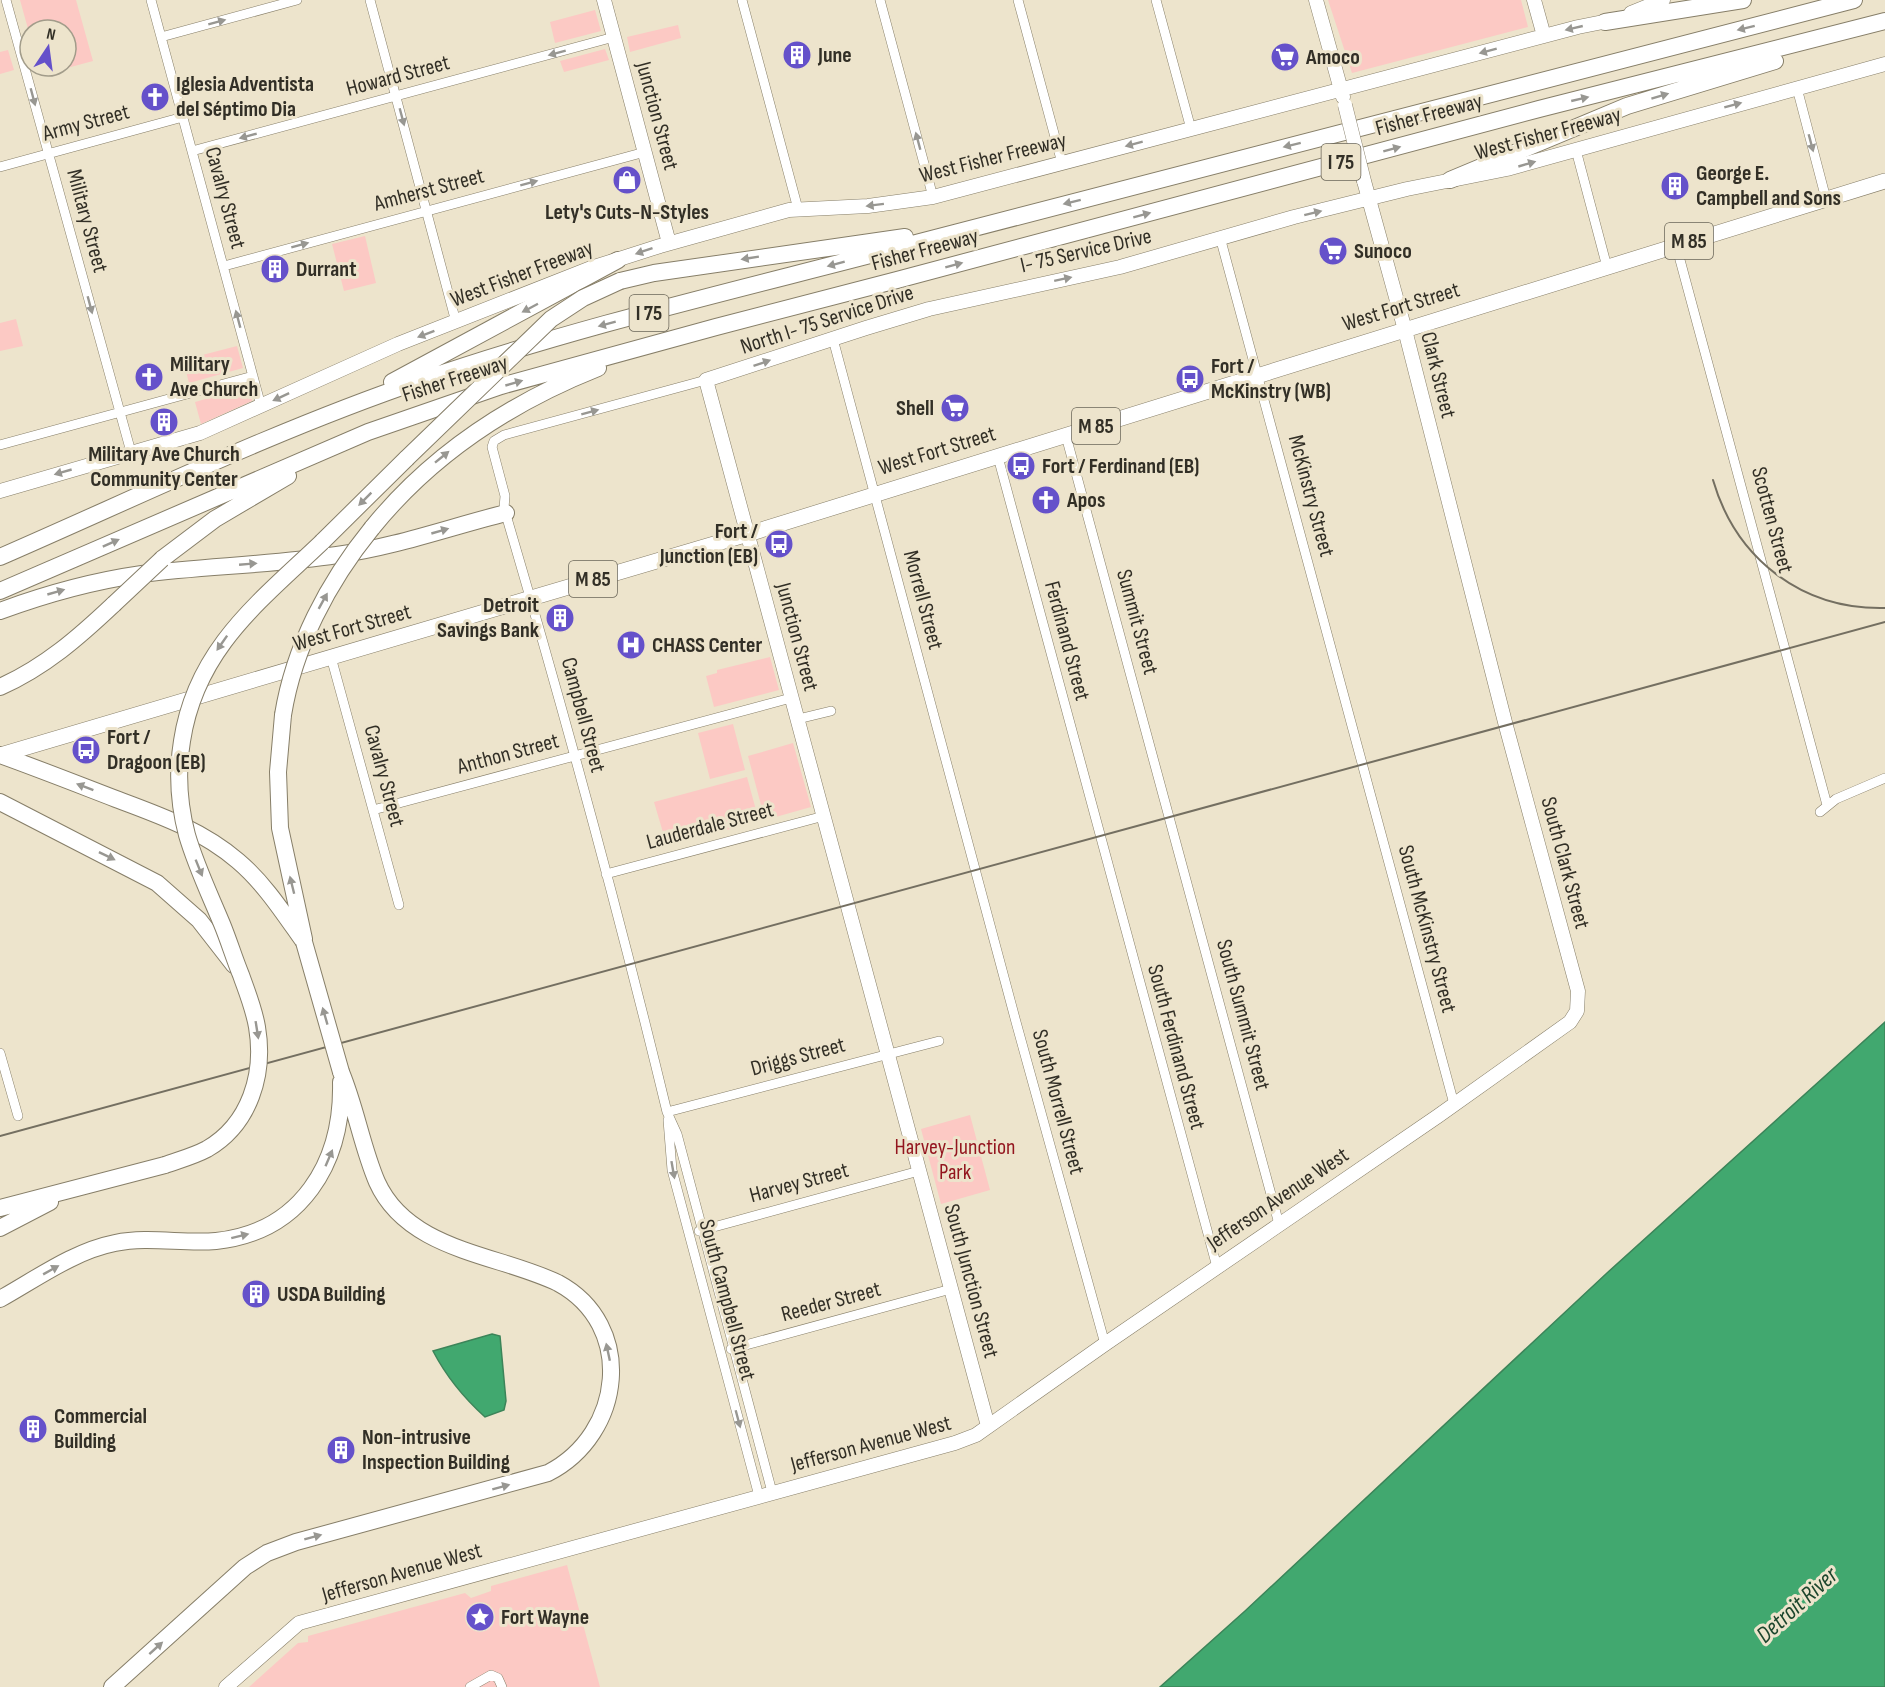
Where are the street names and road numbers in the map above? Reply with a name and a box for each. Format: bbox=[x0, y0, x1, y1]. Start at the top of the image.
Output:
street label: Howard Street bbox=[343, 49, 453, 103]
street label: Junction Street bbox=[629, 58, 684, 173]
street label: Fisher Freeway bbox=[1373, 88, 1486, 142]
street label: Army Street bbox=[39, 98, 133, 148]
street label: West Fisher Freeway bbox=[1472, 101, 1625, 167]
street label: West Fisher Freeway bbox=[917, 127, 1070, 189]
street label: Cavalry Street bbox=[198, 144, 252, 252]
road number: I 75 bbox=[1322, 144, 1360, 180]
street label: Amherst Street bbox=[370, 162, 487, 218]
street label: Military Street bbox=[60, 166, 114, 276]
street label: Fisher Freeway bbox=[869, 223, 982, 277]
street label: I- 75 Service Drive bbox=[1018, 223, 1154, 279]
road number: M 85 bbox=[1665, 223, 1713, 259]
street label: West Fisher Freeway bbox=[447, 234, 598, 314]
street label: West Fort Street bbox=[1339, 276, 1463, 338]
street label: North I- 75 Service Drive bbox=[737, 279, 917, 361]
road number: I 75 bbox=[630, 295, 668, 331]
street label: Clark Street bbox=[1414, 329, 1462, 421]
street label: Fisher Freeway bbox=[399, 349, 512, 409]
road number: M 85 bbox=[1072, 408, 1120, 444]
street label: West Fort Street bbox=[875, 420, 999, 482]
street label: McKinstry Street bbox=[1282, 432, 1340, 560]
street label: Scotten Street bbox=[1745, 464, 1799, 576]
street label: Morrell Street bbox=[897, 548, 949, 653]
road number: M 85 bbox=[569, 561, 617, 597]
street label: Summit Street bbox=[1110, 567, 1164, 678]
street label: Ferdinand Street bbox=[1038, 578, 1096, 704]
street label: Junction Street bbox=[769, 579, 824, 694]
street label: West Fort Street bbox=[290, 598, 414, 658]
street label: Campbell Street bbox=[555, 654, 611, 776]
street label: Cavalry Street bbox=[357, 722, 411, 830]
street label: Anthon Street bbox=[453, 727, 562, 781]
street label: South Clark Street bbox=[1534, 794, 1596, 932]
street label: Lauderdale Street bbox=[644, 796, 777, 856]
street label: South McKinstry Street bbox=[1392, 842, 1462, 1016]
street label: South Summit Street bbox=[1210, 937, 1276, 1094]
street label: South Ferdinand Street bbox=[1141, 961, 1211, 1133]
street label: South Morrell Street bbox=[1026, 1027, 1090, 1178]
street label: Driggs Street bbox=[748, 1031, 848, 1083]
street label: Jefferson Avenue West bbox=[1201, 1142, 1354, 1257]
street label: Harvey Street bbox=[746, 1157, 852, 1209]
street label: South Junction Street bbox=[937, 1201, 1005, 1361]
street label: South Campbell Street bbox=[693, 1217, 762, 1384]
street label: Reeder Street bbox=[778, 1276, 884, 1328]
street label: Jefferson Avenue West bbox=[787, 1410, 954, 1479]
street label: Jefferson Avenue West bbox=[318, 1537, 485, 1609]

